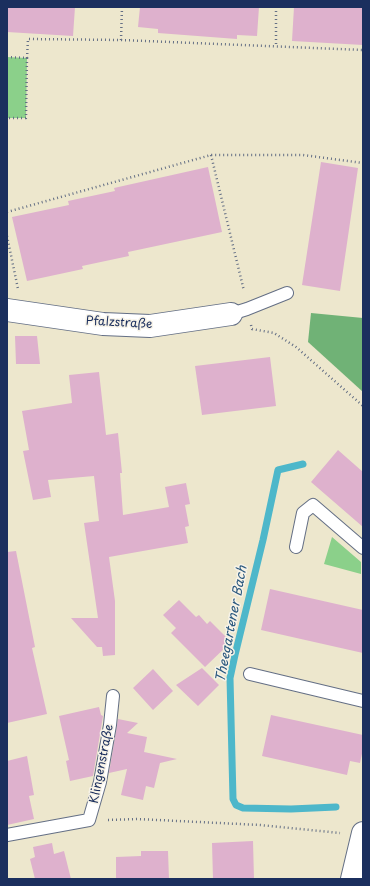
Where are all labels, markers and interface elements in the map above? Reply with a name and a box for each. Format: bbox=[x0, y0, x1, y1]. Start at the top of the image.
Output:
street label: Pfalzstraße bbox=[85, 314, 153, 332]
water label: Theegartener Bach bbox=[213, 565, 251, 683]
street label: Klingenstraße bbox=[87, 723, 117, 805]

